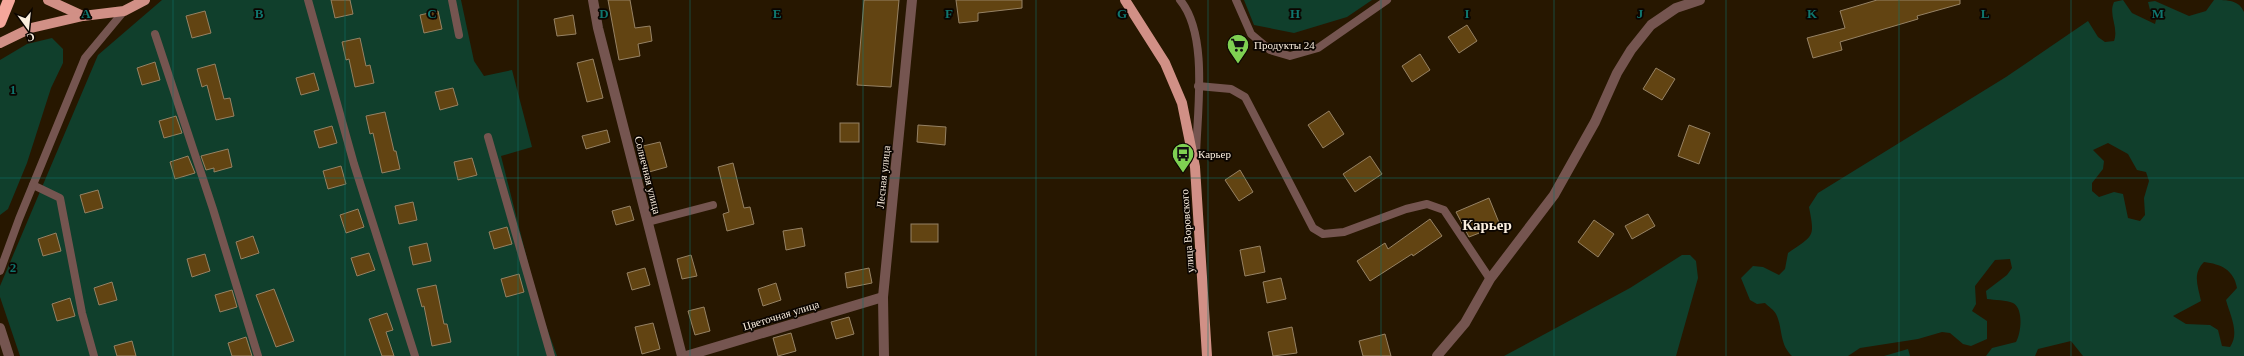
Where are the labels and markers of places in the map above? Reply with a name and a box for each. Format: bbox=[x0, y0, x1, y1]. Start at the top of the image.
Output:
supermarket icon: Продукты 24 bbox=[1225, 32, 1251, 65]
place label: Продукты 24 bbox=[1254, 39, 1315, 51]
bus stop icon: Карьер bbox=[1170, 141, 1196, 174]
place label: Карьер bbox=[1198, 148, 1231, 160]

